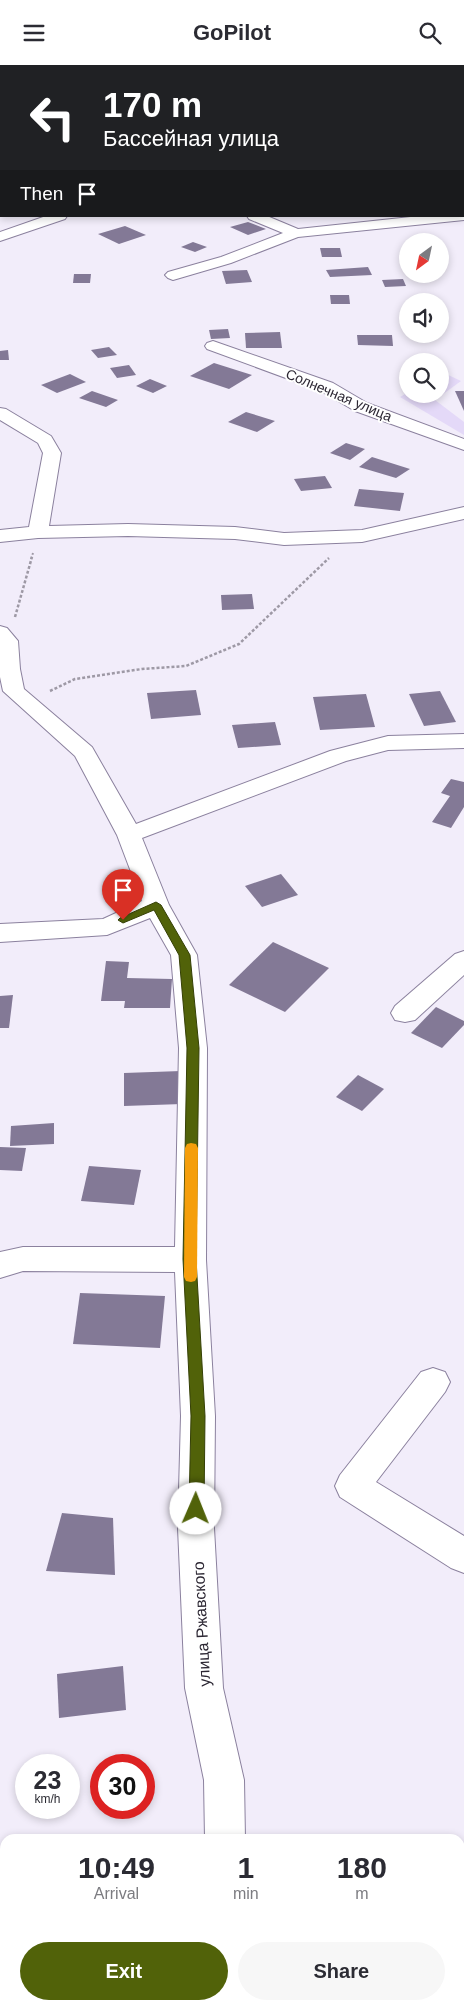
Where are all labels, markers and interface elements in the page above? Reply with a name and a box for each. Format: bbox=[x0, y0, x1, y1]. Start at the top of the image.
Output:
icon: menu bbox=[20, 19, 48, 47]
icon: search bbox=[416, 19, 444, 47]
text: GoPilot bbox=[193, 20, 271, 45]
icon: left bbox=[20, 85, 85, 150]
text: 170 m bbox=[103, 85, 202, 124]
text: Бассейная улица bbox=[103, 126, 279, 151]
icon: arrive bbox=[73, 180, 101, 208]
text: Then bbox=[20, 183, 63, 204]
north arrow bbox=[399, 233, 449, 283]
map controls bbox=[399, 233, 449, 403]
button: sound bbox=[399, 293, 449, 343]
button: search bbox=[399, 353, 449, 403]
street label: Солнечная улица bbox=[284, 365, 395, 425]
pin bbox=[102, 869, 144, 920]
icon: arrive bbox=[109, 876, 137, 904]
position arrow bbox=[169, 1482, 221, 1534]
street label: улица Ржавского bbox=[190, 1561, 213, 1687]
speed limit sign: 30 bbox=[90, 1754, 155, 1819]
text: 23 bbox=[34, 1766, 61, 1794]
text: km/h bbox=[34, 1792, 61, 1806]
text: 10:49 bbox=[78, 1851, 155, 1884]
text: 1 bbox=[237, 1851, 254, 1884]
text: 180 bbox=[337, 1851, 387, 1884]
text: Arrival bbox=[94, 1885, 139, 1902]
text: min bbox=[233, 1885, 259, 1902]
text: m bbox=[355, 1885, 368, 1902]
button: Exit bbox=[20, 1942, 228, 2000]
button: Share bbox=[238, 1942, 445, 2000]

